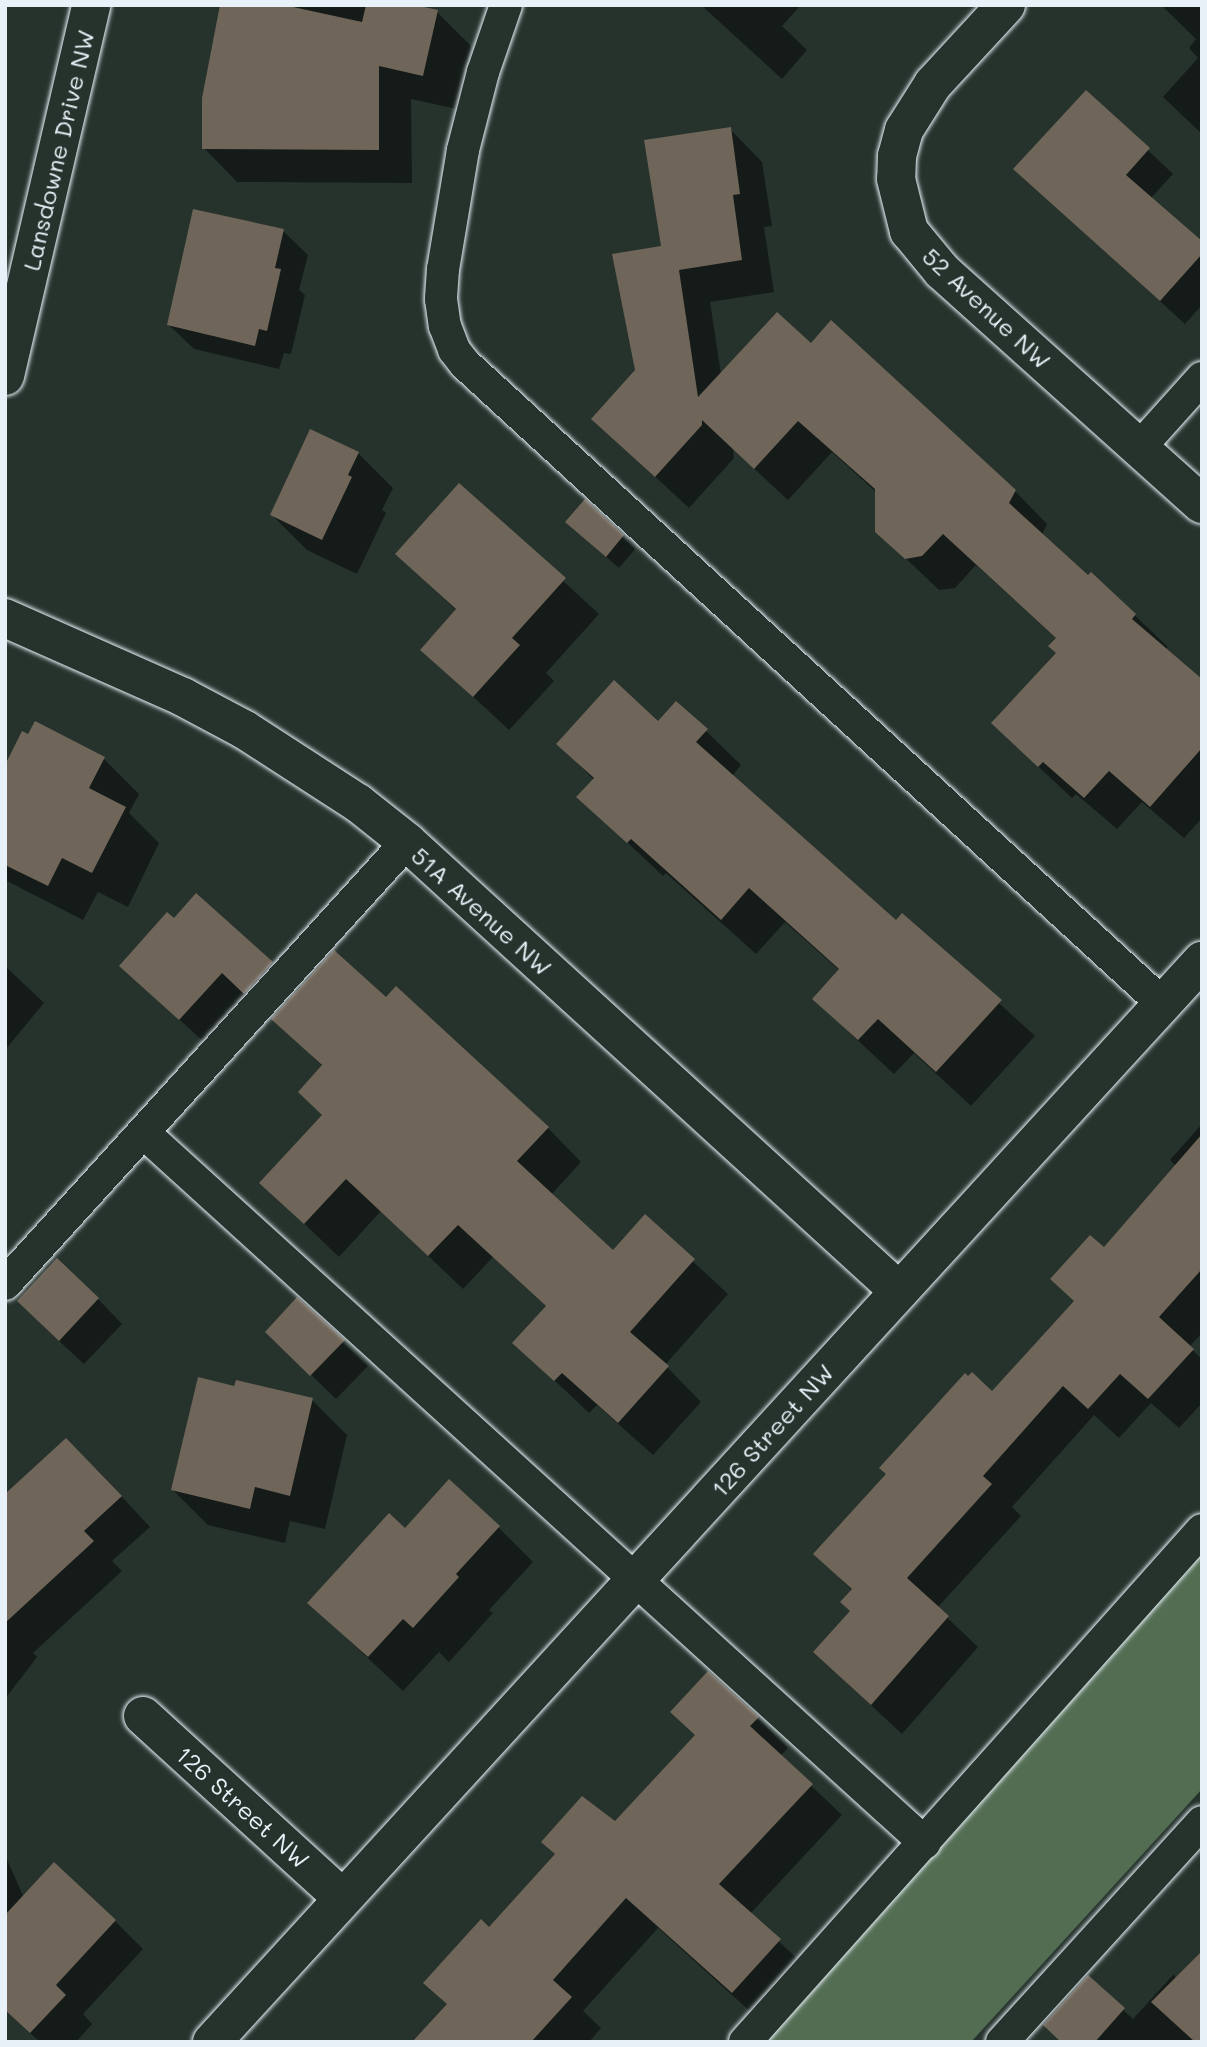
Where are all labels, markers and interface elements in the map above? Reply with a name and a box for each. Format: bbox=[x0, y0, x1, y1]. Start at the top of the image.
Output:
street label: Lansdowne Drive NW bbox=[16, 27, 100, 273]
street label: 52 Avenue NW bbox=[917, 241, 1057, 375]
street label: 51A Avenue NW bbox=[406, 841, 558, 981]
street label: 126 Street NW bbox=[705, 1358, 839, 1502]
street label: 126 Street NW bbox=[171, 1740, 315, 1874]

